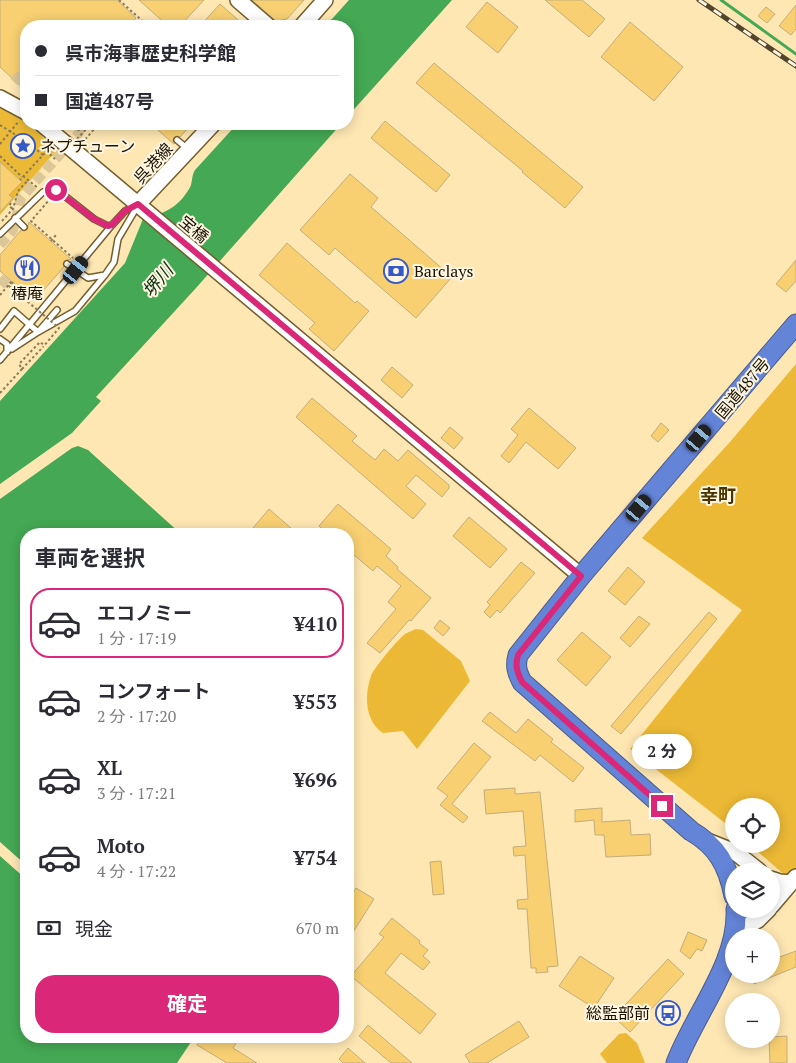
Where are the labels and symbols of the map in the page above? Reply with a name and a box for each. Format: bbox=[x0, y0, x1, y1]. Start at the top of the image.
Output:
place icon: ネプチューン bbox=[10, 133, 36, 159]
place label: ネプチューン bbox=[40, 135, 135, 157]
street label: 呉港線 bbox=[129, 138, 177, 188]
route start bbox=[45, 179, 67, 201]
street label: 宝橋 bbox=[175, 210, 213, 248]
car bbox=[60, 254, 91, 286]
restaurant icon: 椿庵 bbox=[14, 255, 40, 281]
water label: 堺川 bbox=[137, 257, 179, 302]
bank icon: Barclays bbox=[383, 258, 409, 284]
place label: Barclays bbox=[414, 260, 473, 282]
place label: 椿庵 bbox=[11, 282, 43, 304]
street label: 国道487号 bbox=[710, 353, 774, 423]
car bbox=[683, 422, 714, 454]
district label: 幸町 bbox=[700, 483, 736, 507]
car bbox=[623, 492, 654, 524]
callout: 2 分 bbox=[632, 734, 692, 768]
route end bbox=[651, 795, 673, 817]
bus stop icon: 総監部前 bbox=[655, 1000, 681, 1026]
place label: 総監部前 bbox=[586, 1002, 650, 1024]

